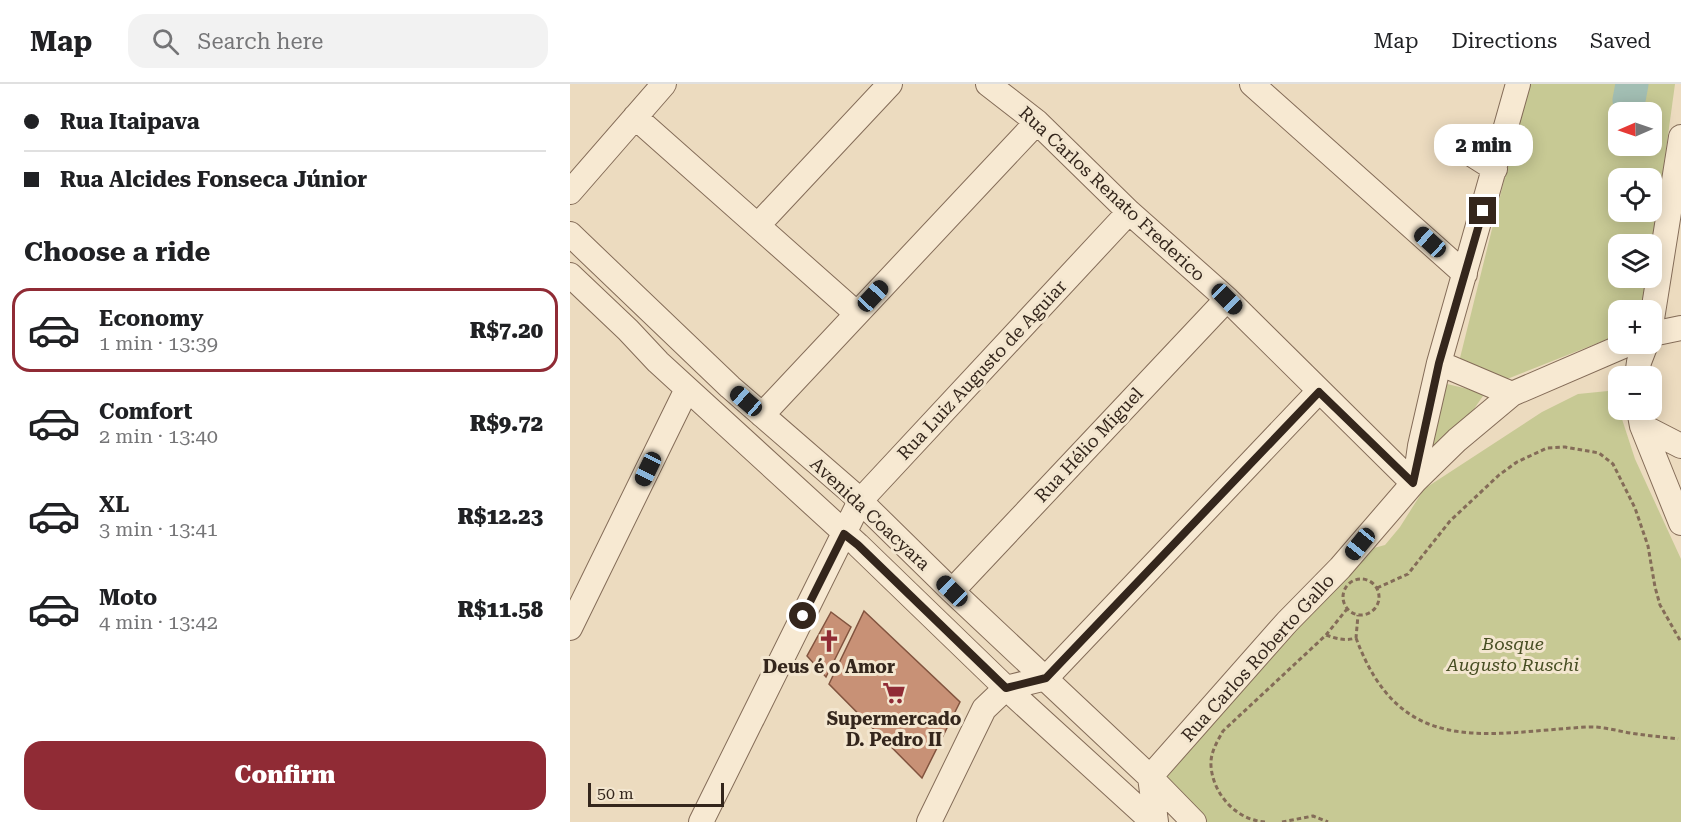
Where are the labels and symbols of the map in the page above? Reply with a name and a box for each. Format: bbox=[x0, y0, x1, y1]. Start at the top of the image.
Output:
street label: Rua Carlos Renato Frederico bbox=[1015, 102, 1210, 285]
north arrow bbox=[1608, 102, 1662, 156]
callout: 2 min bbox=[1434, 124, 1532, 166]
route end bbox=[1469, 197, 1496, 224]
car bbox=[1411, 223, 1449, 261]
street label: Rua Luiz Augusto de Aguiar bbox=[893, 276, 1070, 464]
car bbox=[854, 277, 892, 315]
car bbox=[1208, 280, 1246, 318]
car bbox=[727, 382, 765, 420]
street label: Rua Hélio Miguel bbox=[1030, 383, 1147, 506]
car bbox=[632, 449, 664, 489]
street label: Avenida Coacyara bbox=[806, 453, 935, 575]
car bbox=[1342, 524, 1378, 564]
street label: Rua Carlos Roberto Gallo bbox=[1177, 570, 1338, 746]
car bbox=[933, 572, 971, 610]
route start bbox=[789, 602, 816, 629]
church icon: Deus é o Amor bbox=[816, 628, 842, 654]
park label: Bosque Augusto Ruschi bbox=[1446, 633, 1580, 675]
place label: Deus é o Amor bbox=[763, 656, 895, 677]
supermarket icon: Supermercado D. Pedro II bbox=[881, 680, 907, 706]
place label: Supermercado D. Pedro II bbox=[827, 708, 962, 750]
scale bar bbox=[588, 780, 724, 808]

